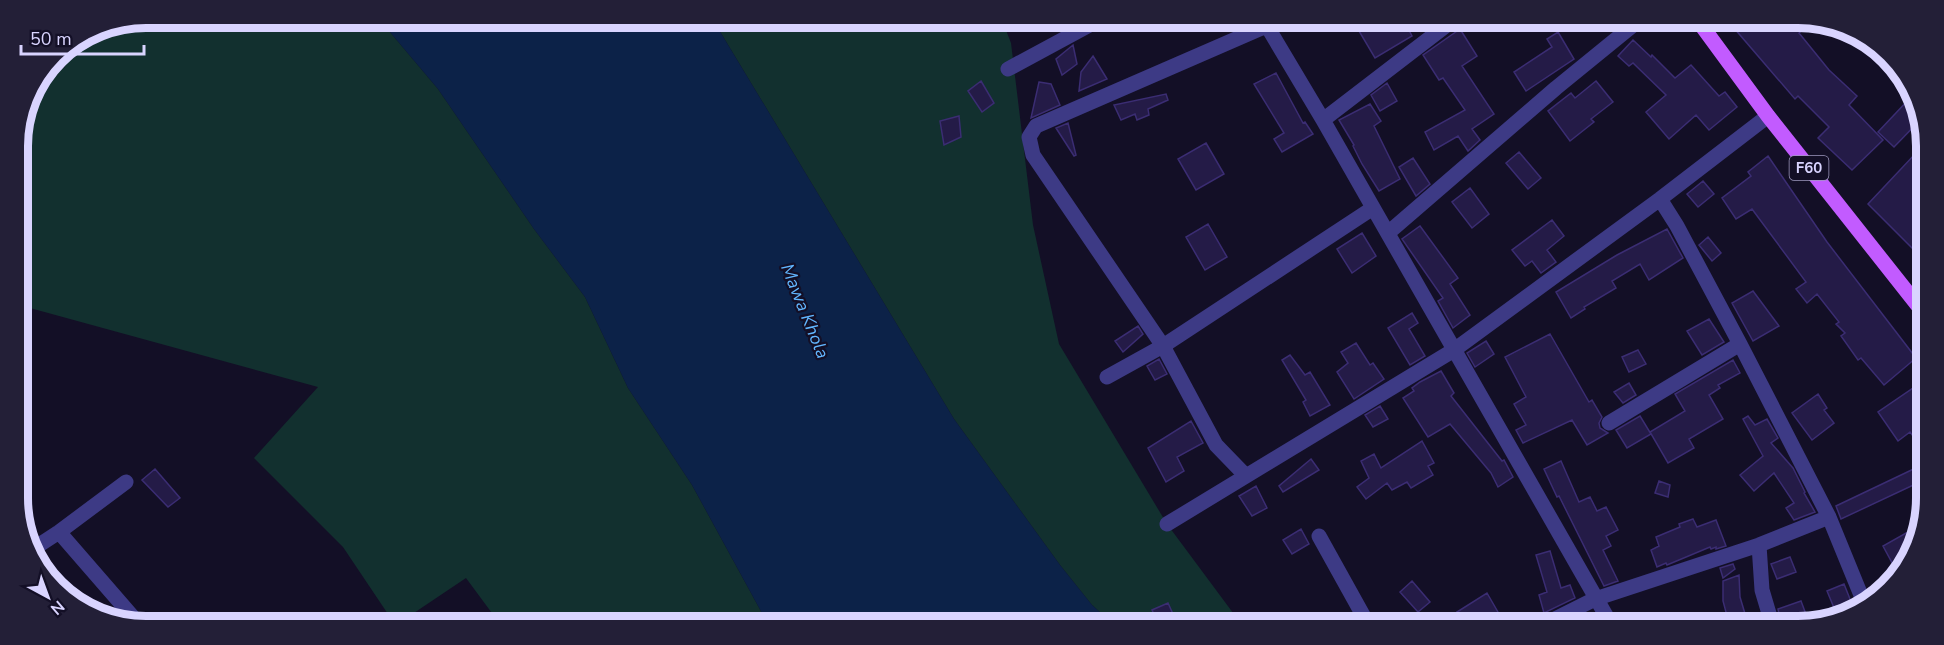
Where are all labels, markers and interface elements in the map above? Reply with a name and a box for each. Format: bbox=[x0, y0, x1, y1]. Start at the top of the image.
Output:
scale bar bbox=[21, 18, 144, 56]
text: 50 m bbox=[30, 27, 72, 51]
road number: F60 bbox=[1790, 156, 1828, 180]
water label: Mawa Khola bbox=[775, 260, 835, 362]
north arrow bbox=[18, 567, 78, 627]
text: N bbox=[45, 595, 69, 620]

